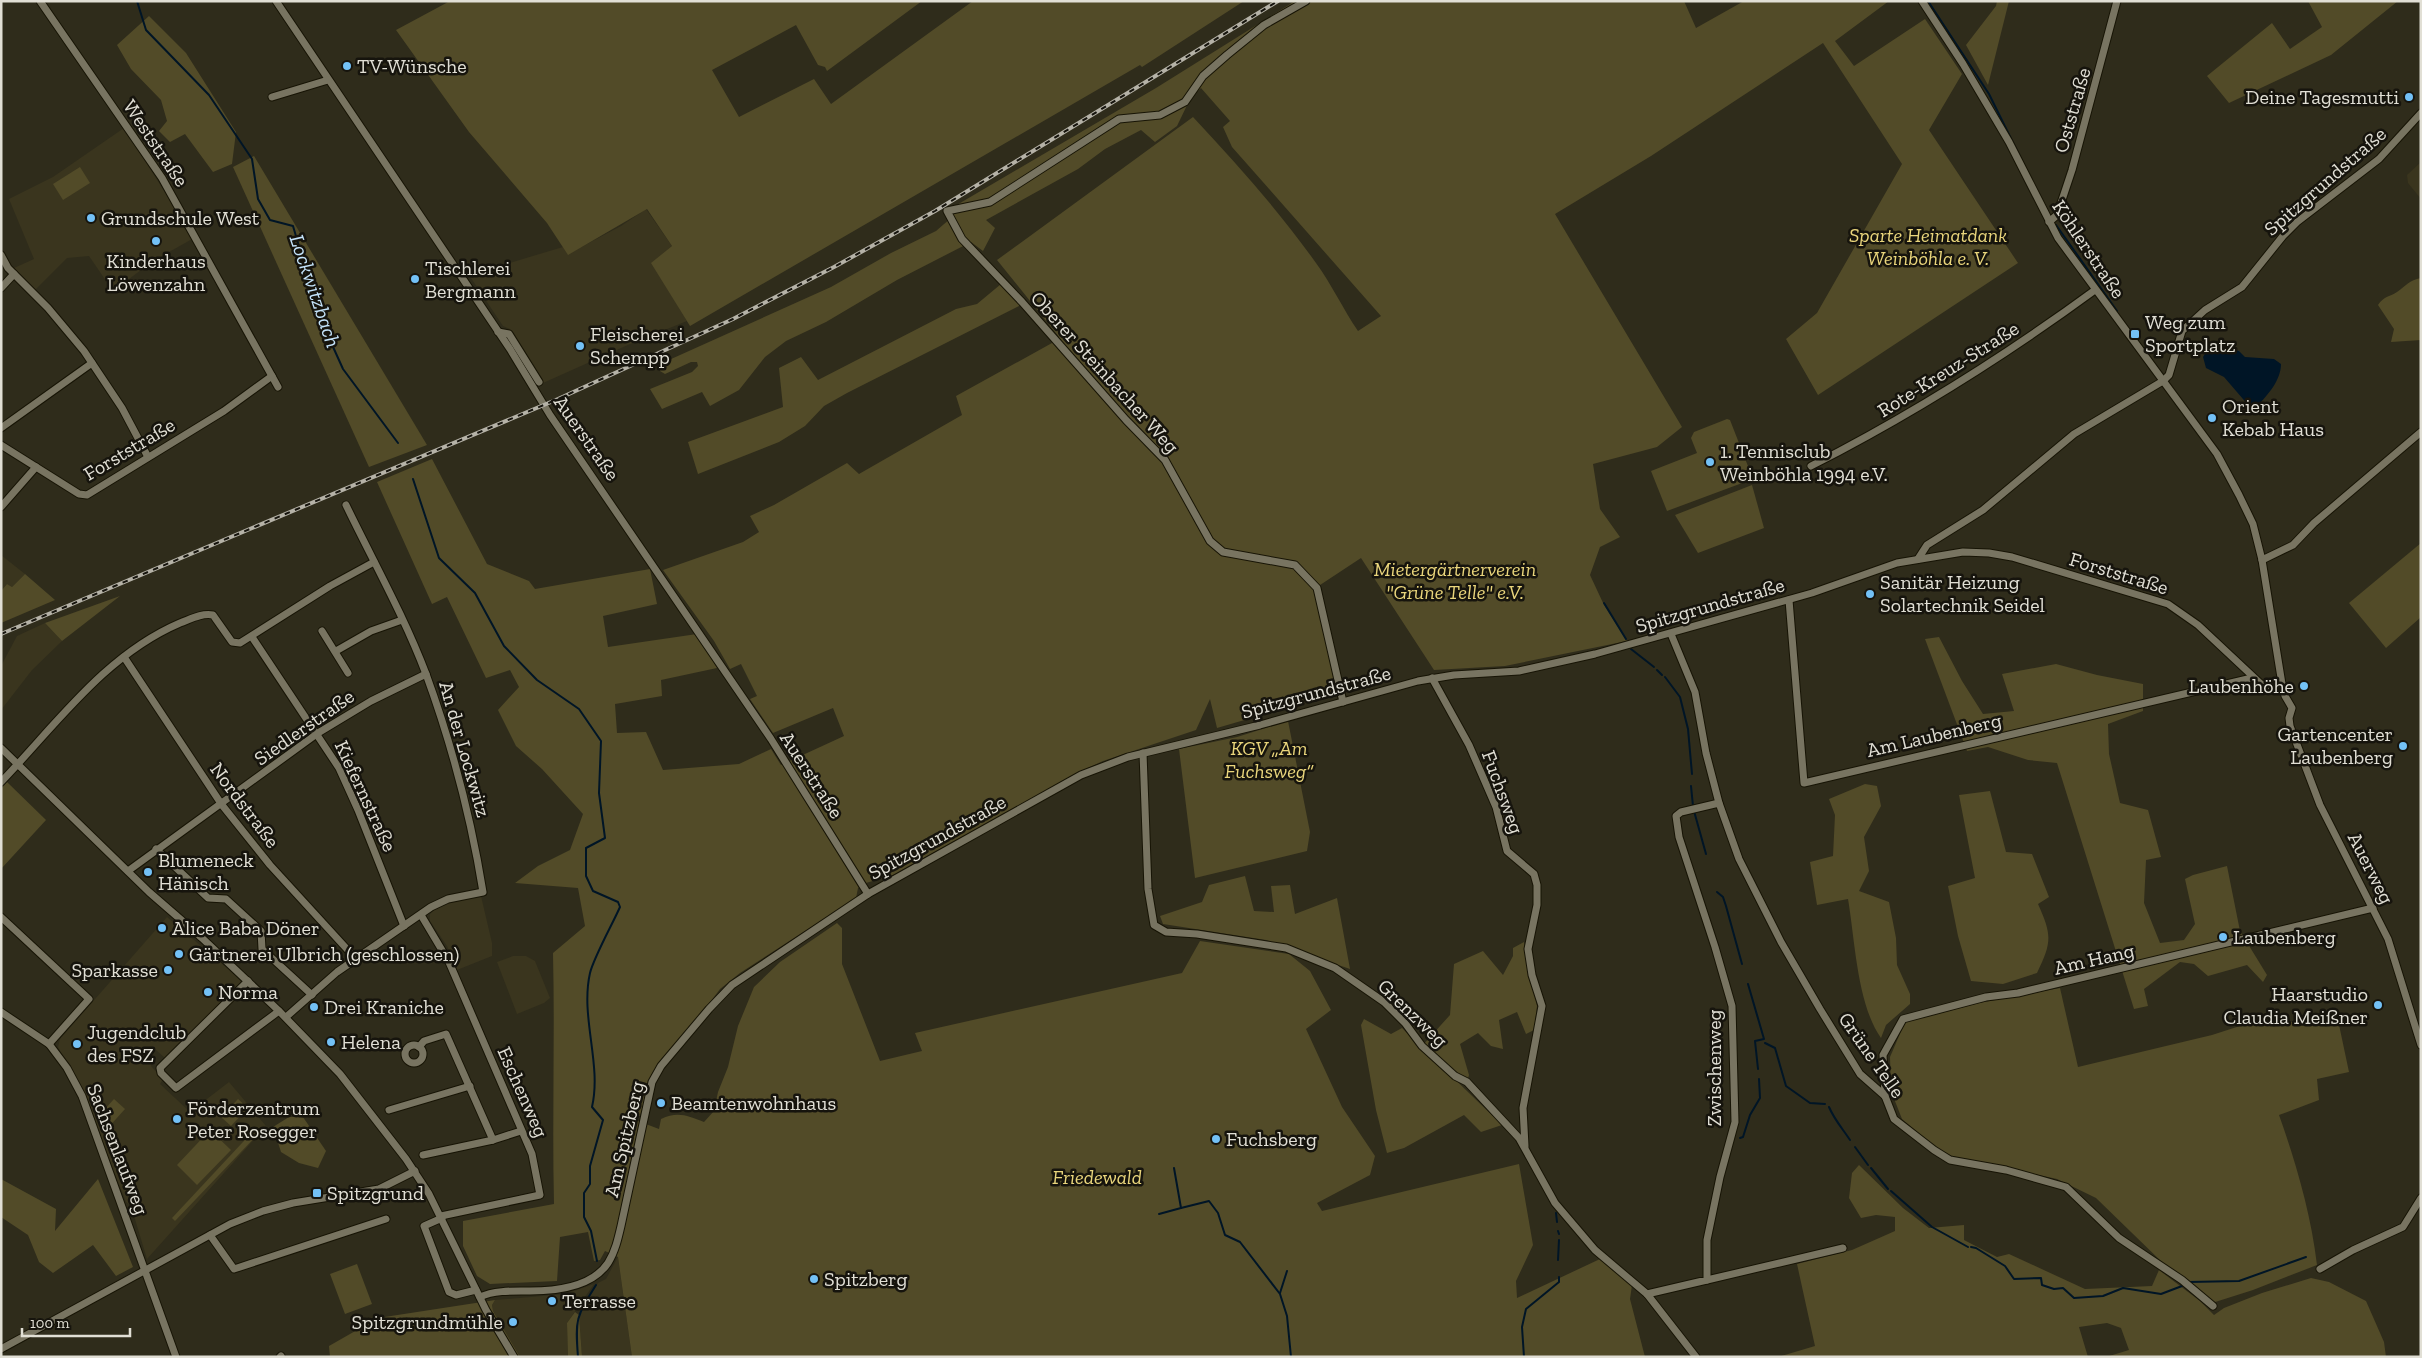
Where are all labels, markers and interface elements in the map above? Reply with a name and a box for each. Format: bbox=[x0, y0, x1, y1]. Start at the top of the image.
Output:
place label: TV-Wünsche bbox=[357, 54, 467, 78]
marker: TV-Wünsche bbox=[341, 60, 353, 72]
street label: Oststraße bbox=[2048, 65, 2096, 155]
place label: Deine Tagesmutti bbox=[2245, 85, 2399, 109]
marker: Deine Tagesmutti bbox=[2403, 91, 2415, 103]
street label: Weststraße bbox=[118, 95, 194, 191]
street label: Spitzgrundstraße bbox=[2259, 122, 2391, 240]
street label: Köhlerstraße bbox=[2047, 195, 2131, 303]
place label: Grundschule West bbox=[101, 206, 260, 230]
marker: Grundschule West bbox=[85, 212, 97, 224]
park label: Sparte Heimatdank Weinböhla e. V. bbox=[1849, 223, 2007, 270]
water label: Lockwitzbach bbox=[284, 231, 346, 351]
marker: Kinderhaus Löwenzahn bbox=[150, 235, 162, 247]
place label: Kinderhaus Löwenzahn bbox=[106, 249, 206, 296]
place label: Tischlerei Bergmann bbox=[425, 256, 516, 303]
marker: Tischlerei Bergmann bbox=[409, 273, 421, 285]
street label: Oberer Steinbacher Weg bbox=[1026, 286, 1184, 458]
place label: Weg zum Sportplatz bbox=[2145, 310, 2235, 357]
street label: Rote-Kreuz-Straße bbox=[1873, 316, 2023, 422]
place label: Fleischerei Schempp bbox=[590, 322, 684, 369]
marker: Weg zum Sportplatz bbox=[2129, 328, 2141, 340]
marker: Fleischerei Schempp bbox=[574, 340, 586, 352]
street label: Auerstraße bbox=[549, 391, 625, 485]
place label: Orient Kebab Haus bbox=[2222, 394, 2324, 441]
street label: Forststraße bbox=[79, 412, 179, 486]
marker: Orient Kebab Haus bbox=[2206, 412, 2218, 424]
place label: 1. Tennisclub Weinböhla 1994 e.V. bbox=[1720, 439, 1888, 486]
marker: 1. Tennisclub Weinböhla 1994 e.V. bbox=[1704, 456, 1716, 468]
street label: Forststraße bbox=[2067, 547, 2171, 599]
park label: Mietergärtnerverein "Grüne Telle" e.V. bbox=[1374, 557, 1536, 604]
place label: Sanitär Heizung Solartechnik Seidel bbox=[1880, 570, 2045, 617]
street label: Spitzgrundstraße bbox=[1633, 572, 1787, 638]
marker: Sanitär Heizung Solartechnik Seidel bbox=[1864, 588, 1876, 600]
street label: Spitzgrundstraße bbox=[1239, 661, 1393, 723]
place label: Laubenhöhe bbox=[2189, 674, 2294, 698]
street label: An der Lockwitz bbox=[434, 678, 496, 820]
marker: Laubenhöhe bbox=[2298, 680, 2310, 692]
street label: Siedlerstraße bbox=[249, 684, 359, 770]
street label: Am Laubenberg bbox=[1864, 708, 2004, 762]
place label: Gartencenter Laubenberg bbox=[2278, 722, 2393, 769]
street label: Auerstraße bbox=[775, 727, 849, 823]
park label: KGV „Am Fuchsweg“ bbox=[1224, 736, 1314, 783]
street label: Kiefernstraße bbox=[330, 737, 402, 855]
marker: Gartencenter Laubenberg bbox=[2397, 740, 2409, 752]
street label: Fuchsweg bbox=[1477, 747, 1529, 837]
street label: Nordstraße bbox=[205, 758, 285, 852]
street label: Spitzgrundstraße bbox=[864, 789, 1010, 885]
street label: Auerweg bbox=[2343, 828, 2399, 908]
place label: Blumeneck Hänisch bbox=[158, 848, 254, 895]
marker: Blumeneck Hänisch bbox=[142, 866, 154, 878]
place label: Alice Baba Döner bbox=[172, 916, 319, 940]
marker: Alice Baba Döner bbox=[156, 922, 168, 934]
place label: Laubenberg bbox=[2233, 925, 2336, 949]
marker: Laubenberg bbox=[2217, 931, 2229, 943]
street label: Am Hang bbox=[2051, 938, 2137, 980]
place label: Gärtnerei Ulbrich (geschlossen) bbox=[189, 942, 459, 966]
marker: Gärtnerei Ulbrich (geschlossen) bbox=[173, 948, 185, 960]
place label: Sparkasse bbox=[71, 958, 158, 982]
marker: Sparkasse bbox=[162, 964, 174, 976]
street label: Grenzweg bbox=[1373, 974, 1453, 1052]
place label: Norma bbox=[218, 980, 278, 1004]
place label: Haarstudio Claudia Meißner bbox=[2224, 982, 2368, 1029]
marker: Norma bbox=[202, 986, 214, 998]
place label: Drei Kraniche bbox=[324, 995, 444, 1019]
marker: Haarstudio Claudia Meißner bbox=[2372, 999, 2384, 1011]
marker: Drei Kraniche bbox=[308, 1001, 320, 1013]
street label: Grüne Telle bbox=[1834, 1008, 1910, 1102]
street label: Zwischenweg bbox=[1702, 1009, 1726, 1127]
place label: Jugendclub des FSZ bbox=[87, 1020, 186, 1067]
place label: Helena bbox=[341, 1030, 401, 1054]
marker: Helena bbox=[325, 1036, 337, 1048]
marker: Jugendclub des FSZ bbox=[71, 1038, 83, 1050]
street label: Eschenweg bbox=[492, 1043, 554, 1141]
street label: Am Spitzberg bbox=[599, 1079, 649, 1199]
street label: Sachsenlaufweg bbox=[82, 1080, 154, 1218]
place label: Beamtenwohnhaus bbox=[671, 1091, 836, 1115]
place label: Förderzentrum Peter Rosegger bbox=[187, 1096, 320, 1143]
marker: Beamtenwohnhaus bbox=[655, 1097, 667, 1109]
marker: Förderzentrum Peter Rosegger bbox=[171, 1113, 183, 1125]
place label: Fuchsberg bbox=[1226, 1127, 1317, 1151]
marker: Fuchsberg bbox=[1210, 1133, 1222, 1145]
park label: Friedewald bbox=[1052, 1165, 1142, 1189]
place label: Spitzgrund bbox=[327, 1181, 424, 1205]
marker: Spitzgrund bbox=[311, 1187, 323, 1199]
place label: Spitzberg bbox=[824, 1267, 907, 1291]
marker: Spitzberg bbox=[808, 1273, 820, 1285]
place label: Terrasse bbox=[562, 1289, 636, 1313]
marker: Terrasse bbox=[546, 1295, 558, 1307]
scale bar bbox=[22, 1306, 130, 1338]
place label: Spitzgrundmühle bbox=[352, 1310, 503, 1334]
text: 100 m bbox=[30, 1314, 69, 1332]
marker: Spitzgrundmühle bbox=[507, 1316, 519, 1328]

